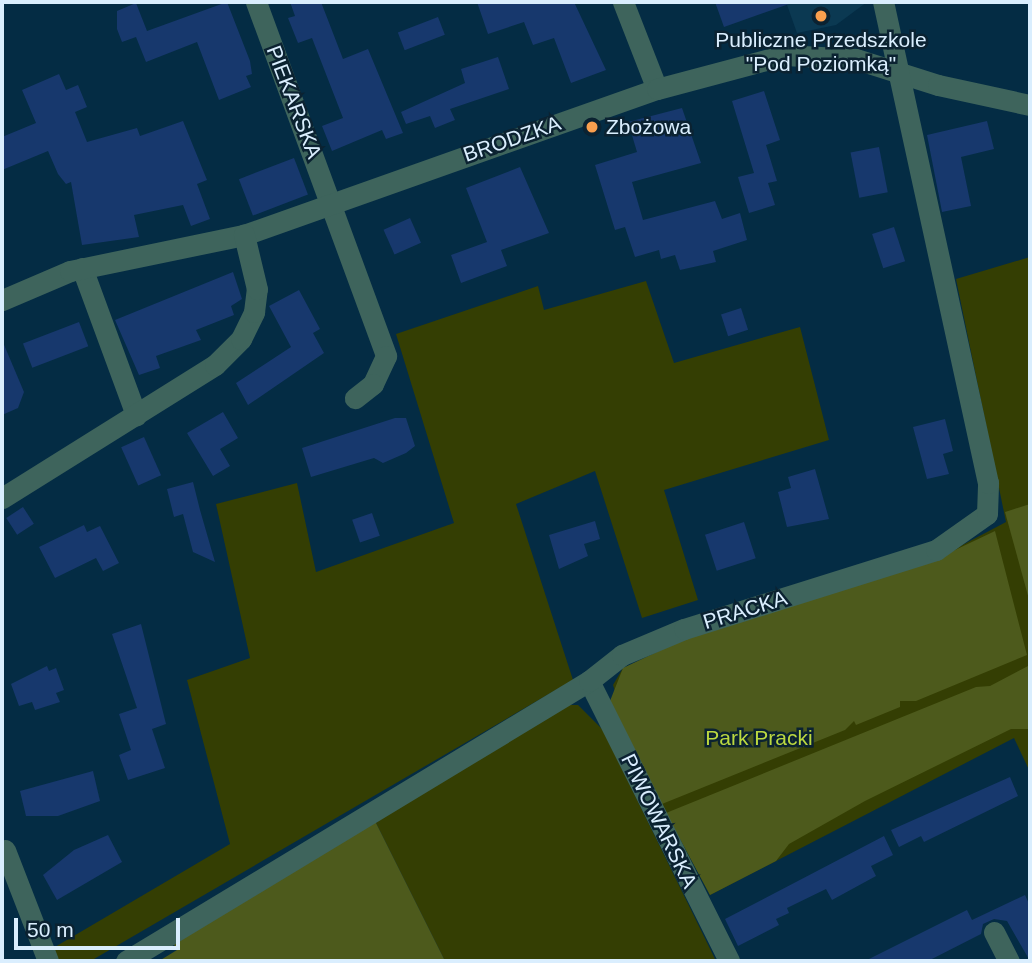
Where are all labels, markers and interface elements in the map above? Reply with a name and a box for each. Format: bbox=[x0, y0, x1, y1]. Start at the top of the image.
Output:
marker: Publiczne Przedszkole "Pod Poziomką" bbox=[813, 8, 829, 24]
place label: Publiczne Przedszkole "Pod Poziomką" bbox=[715, 27, 927, 77]
street label: PIEKARSKA bbox=[261, 42, 327, 162]
street label: BRODZKA bbox=[460, 111, 564, 167]
place label: Zbożowa bbox=[606, 114, 691, 140]
marker: Zbożowa bbox=[584, 119, 600, 135]
street label: PRACKA bbox=[700, 585, 790, 635]
park label: Park Pracki bbox=[705, 725, 813, 751]
street label: PIWOWARSKA bbox=[616, 750, 702, 892]
scale bar bbox=[18, 904, 184, 948]
text: 50 m bbox=[27, 918, 74, 941]

